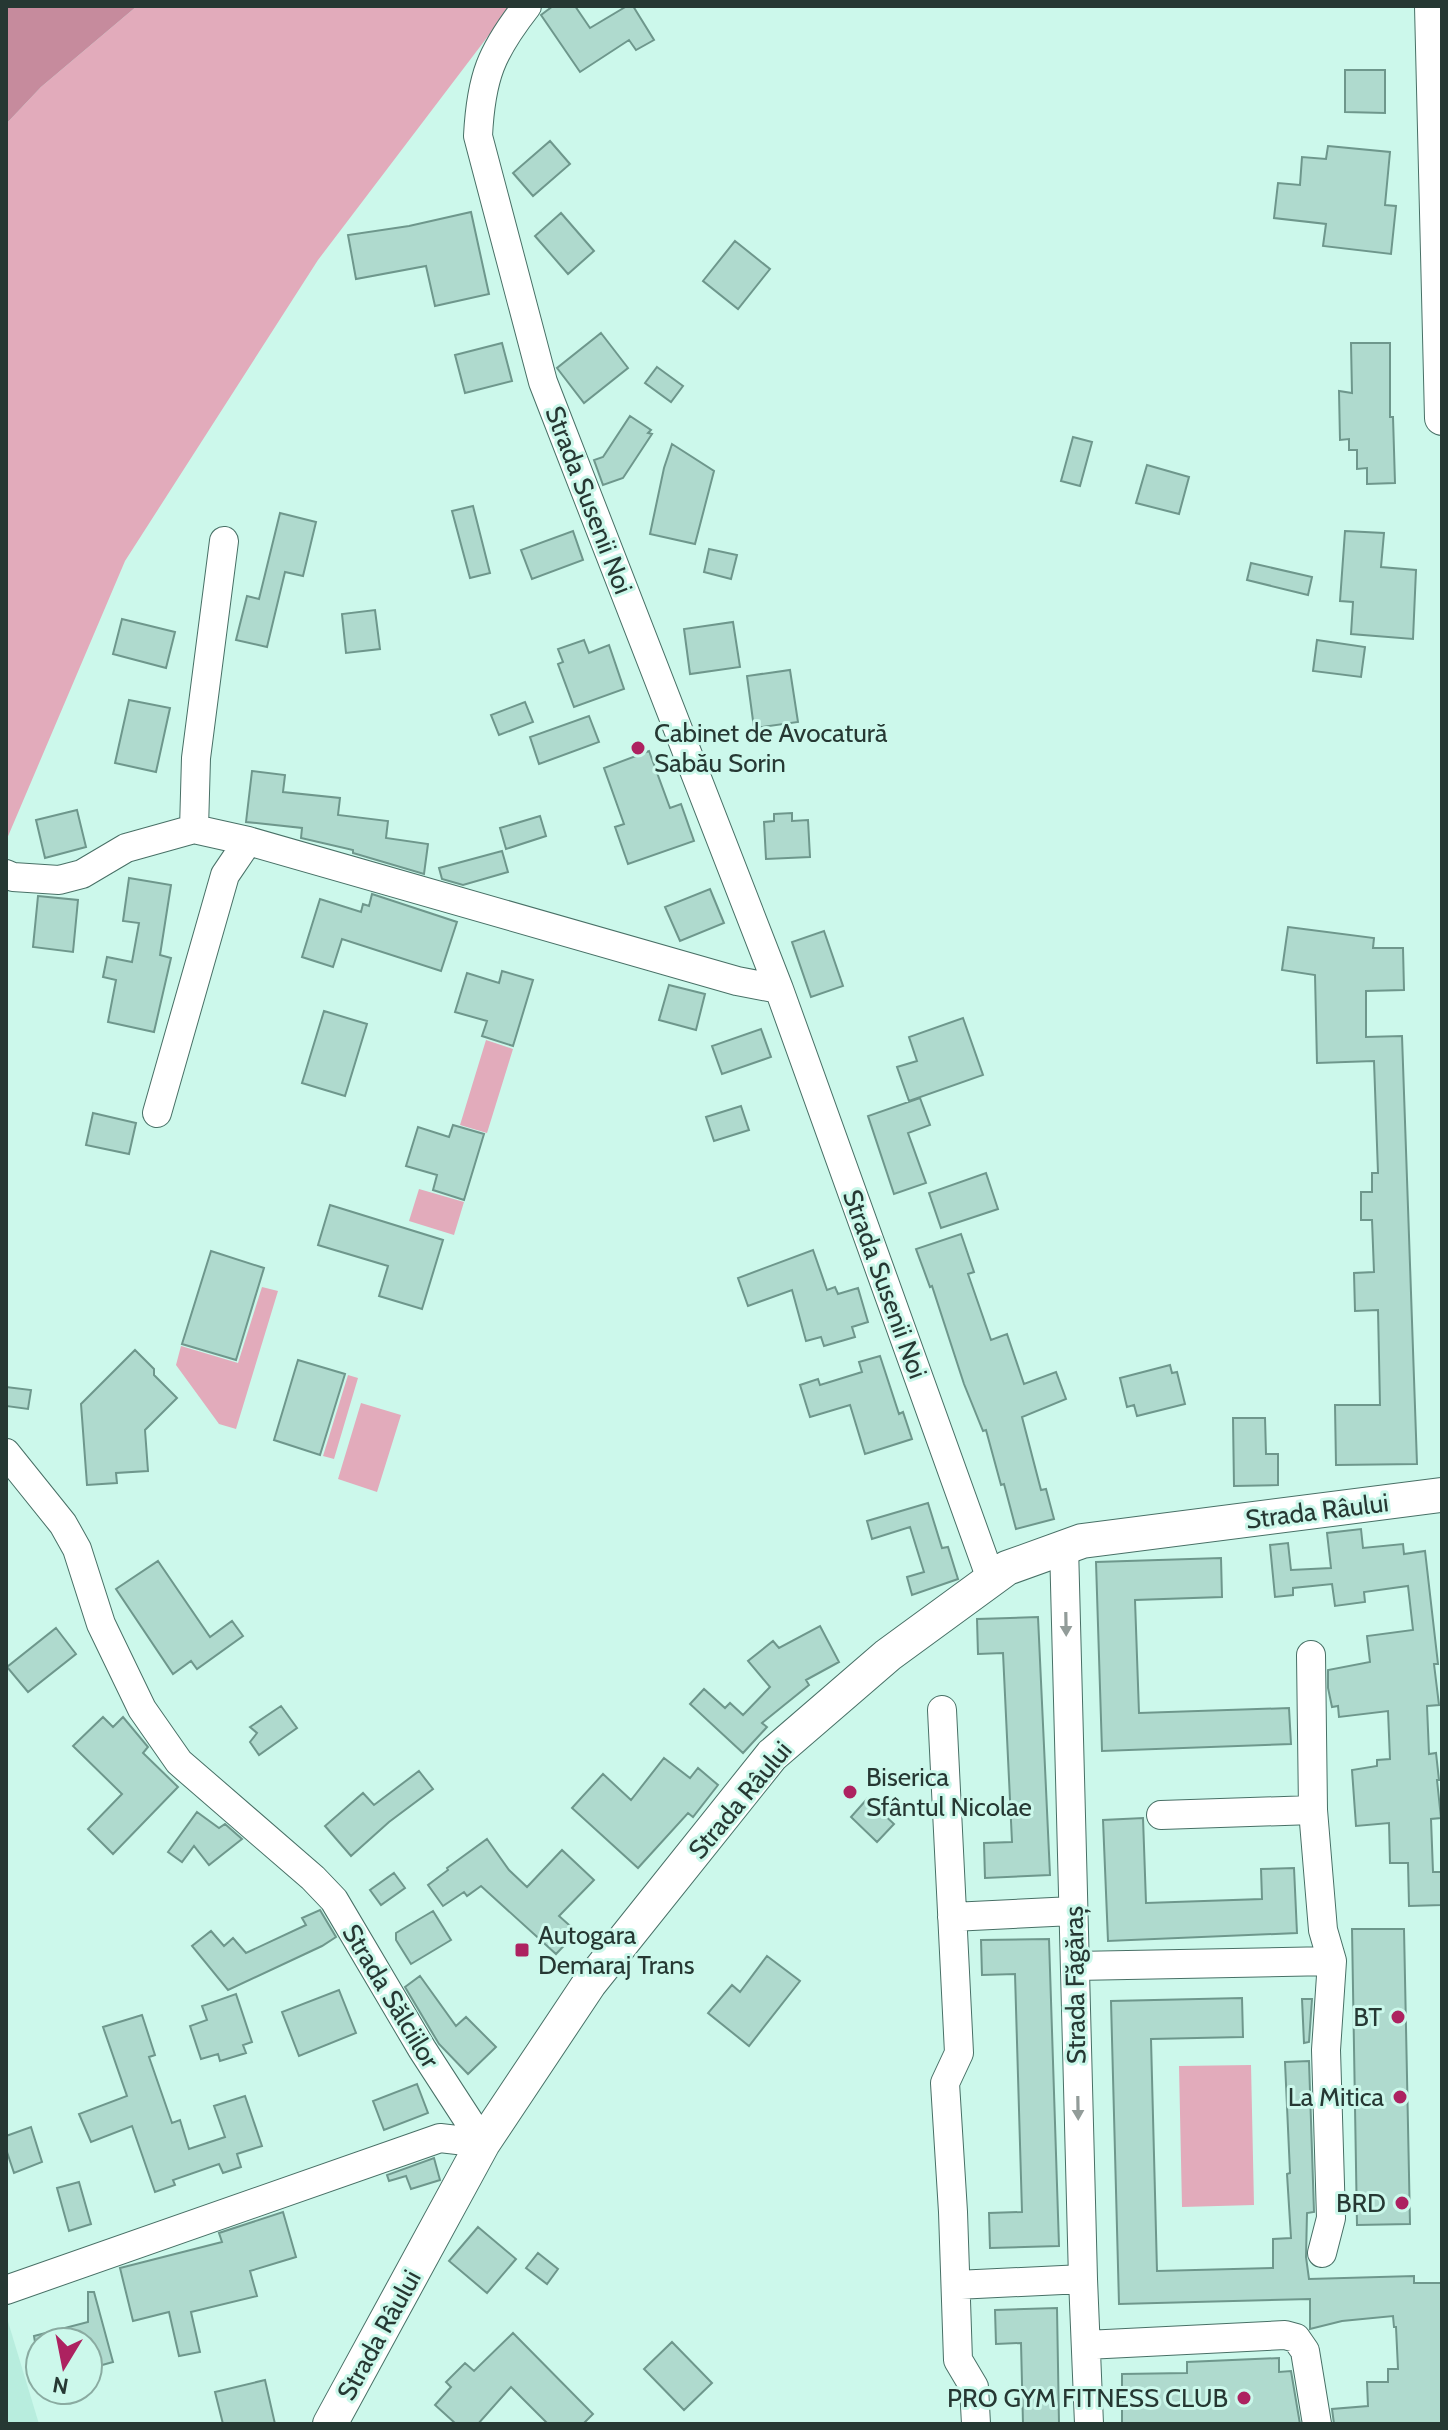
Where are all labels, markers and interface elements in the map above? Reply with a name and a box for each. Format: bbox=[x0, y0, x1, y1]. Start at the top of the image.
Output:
street label: Strada Susenii Noi bbox=[538, 402, 640, 598]
place label: Cabinet de Avocatură Sabău Sorin bbox=[654, 717, 888, 779]
marker: Cabinet de Avocatură Sabău Sorin bbox=[629, 739, 647, 757]
street label: Strada Susenii Noi bbox=[836, 1185, 934, 1383]
street label: Strada Râului bbox=[1244, 1486, 1390, 1536]
one-way arrow bbox=[1060, 1612, 1072, 1637]
street label: Strada Râului bbox=[682, 1735, 798, 1865]
place label: Biserica Sfântul Nicolae bbox=[866, 1761, 1032, 1823]
marker: Biserica Sfântul Nicolae bbox=[841, 1783, 859, 1801]
street label: Strada Făgăraș bbox=[1058, 1905, 1093, 2064]
street label: Strada Sălciilor bbox=[336, 1918, 447, 2074]
place label: Autogara Demaraj Trans bbox=[538, 1919, 695, 1981]
marker: Autogara Demaraj Trans bbox=[513, 1941, 531, 1959]
place label: BT bbox=[1353, 2001, 1382, 2033]
marker: BT bbox=[1389, 2008, 1407, 2026]
place label: La Mitica bbox=[1288, 2081, 1385, 2113]
marker: La Mitica bbox=[1391, 2088, 1409, 2106]
one-way arrow bbox=[1072, 2096, 1085, 2121]
place label: BRD bbox=[1336, 2187, 1386, 2219]
marker: BRD bbox=[1393, 2194, 1411, 2212]
street label: Strada Râului bbox=[330, 2264, 428, 2406]
north arrow bbox=[24, 2326, 104, 2406]
text: N bbox=[51, 2371, 71, 2400]
place label: PRO GYM FITNESS CLUB bbox=[947, 2382, 1228, 2414]
marker: PRO GYM FITNESS CLUB bbox=[1235, 2389, 1253, 2407]

